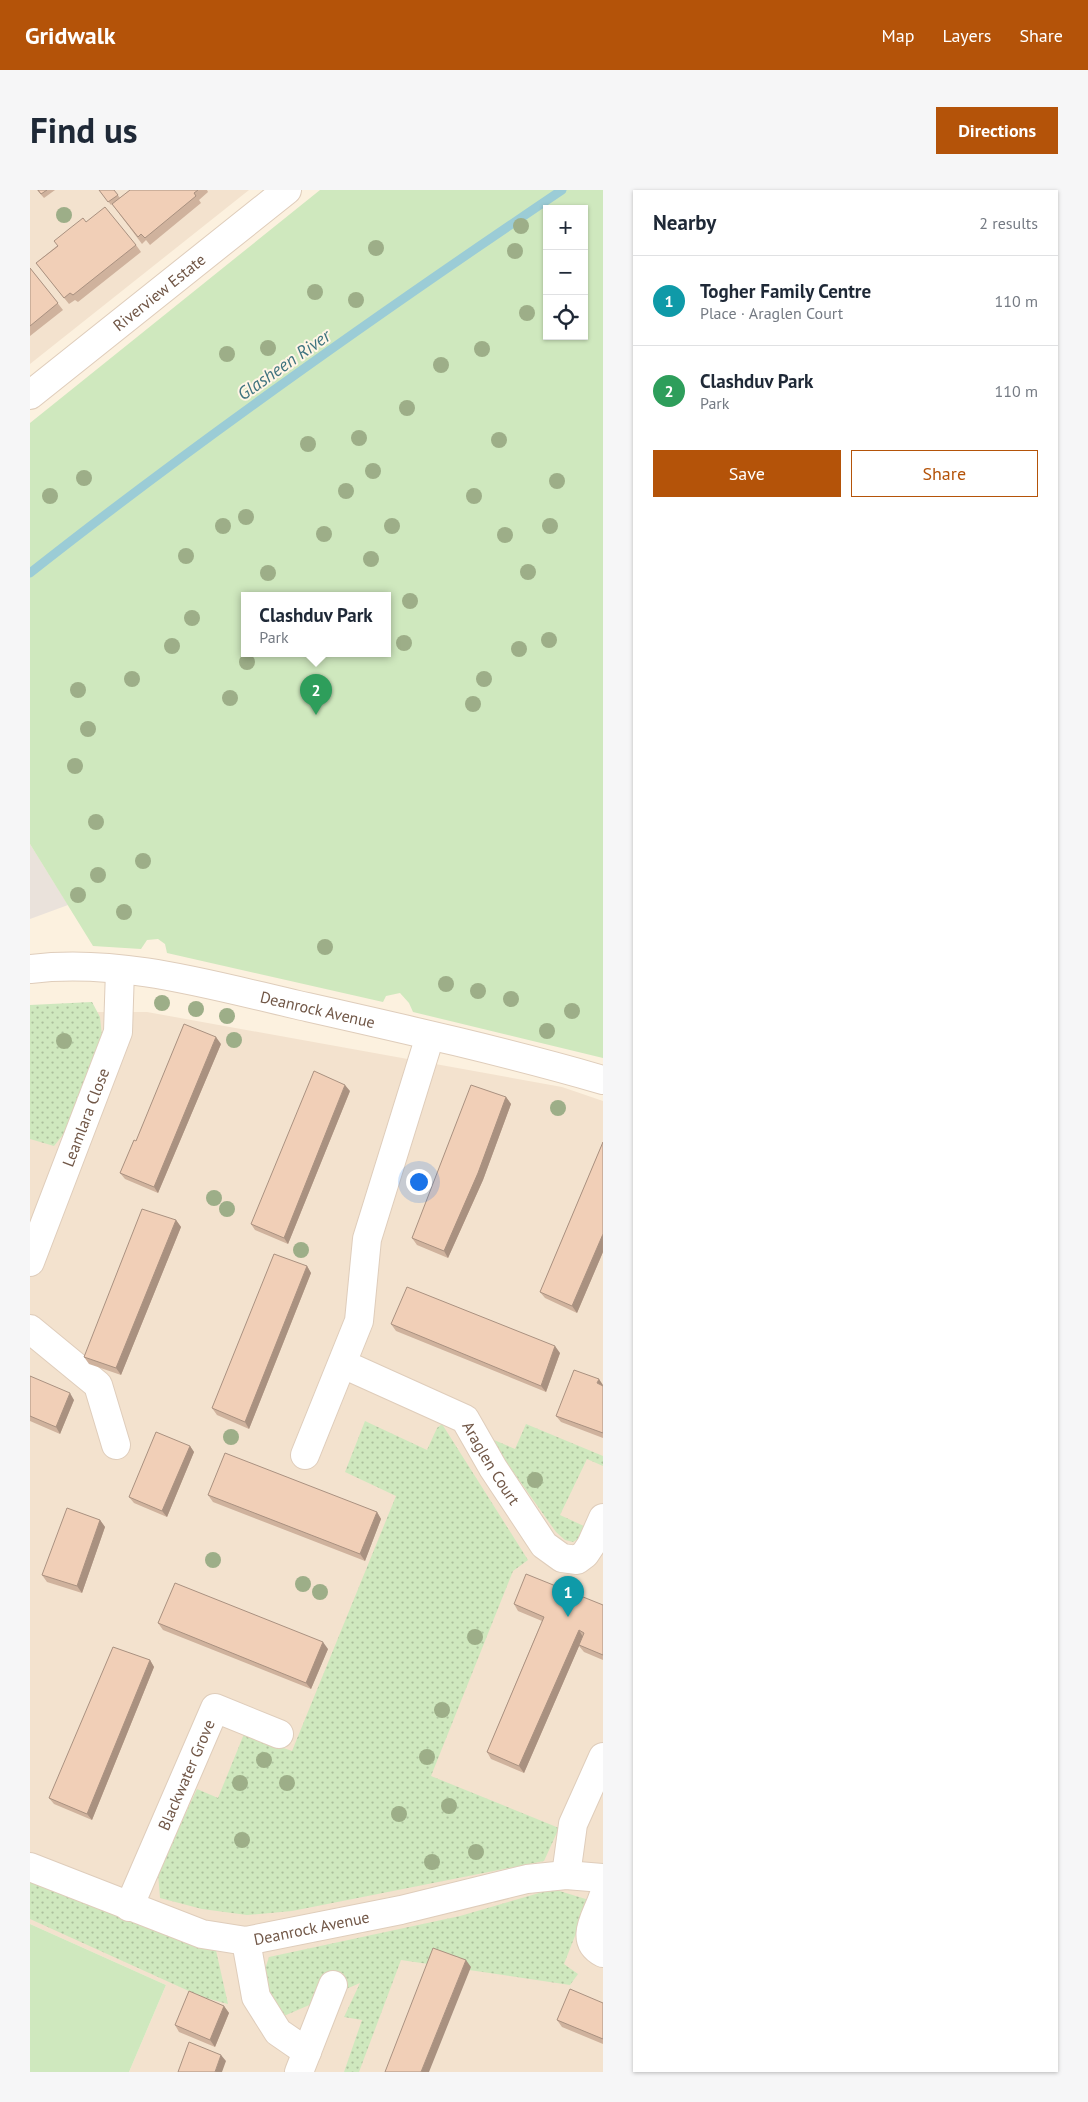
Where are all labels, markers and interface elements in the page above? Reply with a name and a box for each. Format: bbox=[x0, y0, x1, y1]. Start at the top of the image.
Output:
text: Gridwalk bbox=[25, 20, 115, 51]
text: Map bbox=[882, 24, 914, 47]
text: Layers bbox=[942, 24, 991, 47]
text: Share bbox=[1019, 24, 1063, 47]
text: Find us bbox=[30, 107, 138, 153]
button: Directions bbox=[936, 107, 1058, 154]
map controls bbox=[543, 205, 588, 340]
button: + bbox=[543, 205, 588, 250]
text: Nearby bbox=[653, 209, 716, 236]
text: 2 results bbox=[979, 213, 1038, 233]
street label: Riverview Estate bbox=[109, 249, 209, 335]
button: − bbox=[543, 250, 588, 295]
text: Togher Family Centre bbox=[700, 279, 871, 303]
text: 1 bbox=[664, 291, 674, 311]
text: 110 m bbox=[995, 291, 1038, 311]
button: locate bbox=[543, 295, 588, 340]
text: Place · Araglen Court bbox=[700, 303, 843, 323]
water label: Glasheen River bbox=[233, 323, 336, 405]
text: Clashduv Park bbox=[700, 369, 813, 393]
text: 2 bbox=[664, 381, 674, 401]
text: 110 m bbox=[995, 381, 1038, 401]
text: Park bbox=[700, 393, 729, 413]
button: Save bbox=[653, 450, 841, 497]
button: Share bbox=[851, 450, 1038, 497]
popup bbox=[241, 592, 391, 657]
text: Clashduv Park bbox=[259, 603, 373, 627]
text: Park bbox=[259, 627, 289, 647]
pin: 2 bbox=[300, 674, 332, 715]
street label: Deanrock Avenue bbox=[258, 986, 377, 1032]
street label: Leamlara Close bbox=[57, 1065, 113, 1169]
your location bbox=[406, 1169, 432, 1195]
street label: Araglen Court bbox=[458, 1418, 525, 1509]
pin: 1 bbox=[552, 1576, 584, 1617]
street label: Blackwater Grove bbox=[153, 1716, 219, 1833]
street label: Deanrock Avenue bbox=[252, 1907, 371, 1949]

